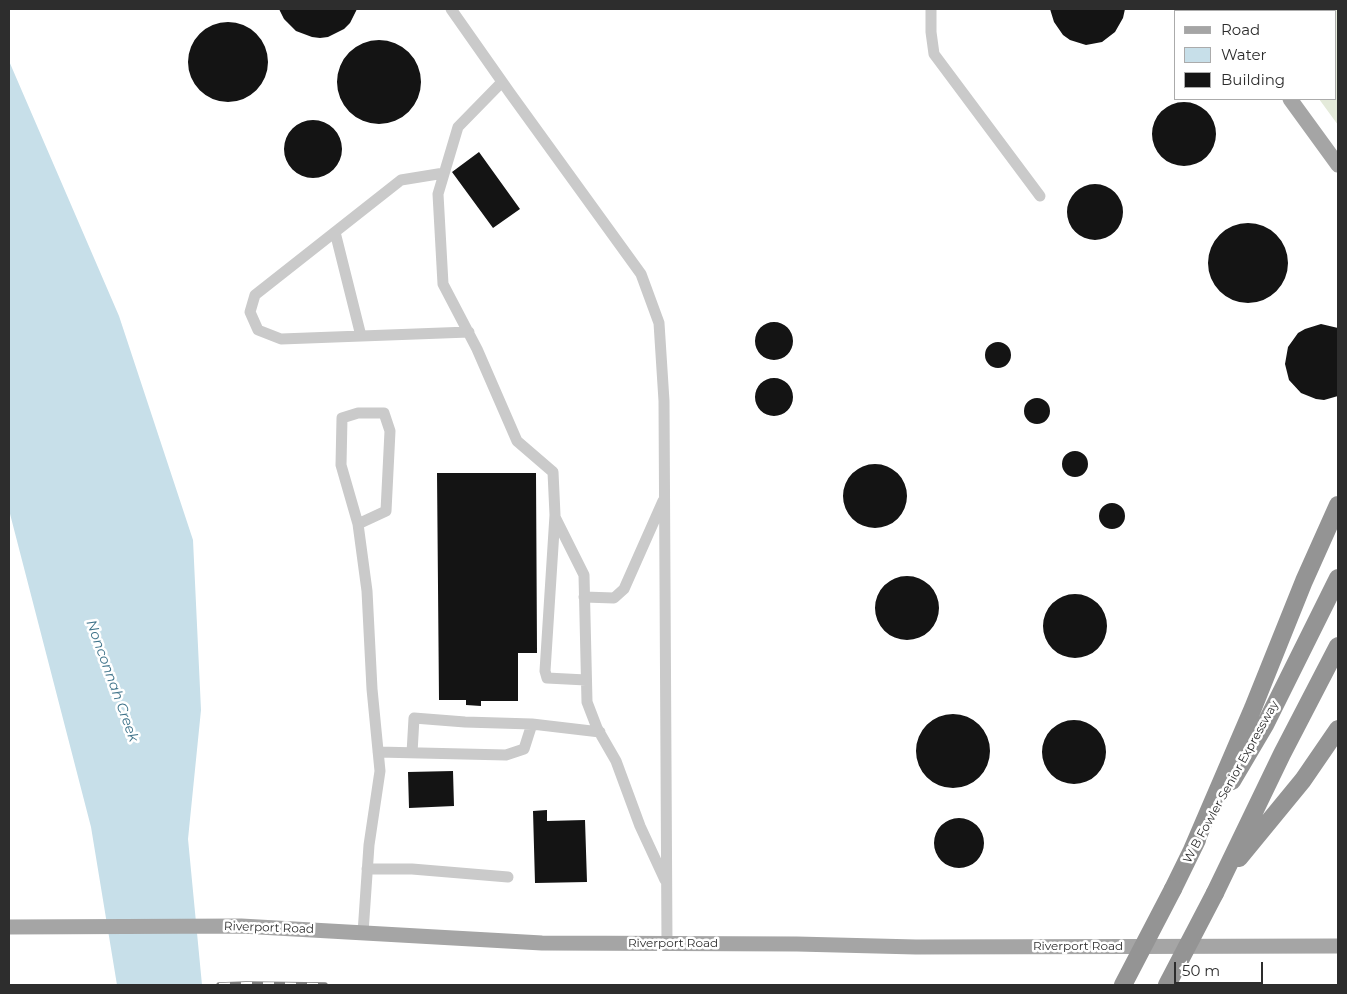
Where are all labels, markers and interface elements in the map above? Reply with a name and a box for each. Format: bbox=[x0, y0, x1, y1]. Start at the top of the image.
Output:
legend bbox=[1174, 10, 1337, 100]
text: Road bbox=[1221, 20, 1260, 39]
text: Water bbox=[1221, 45, 1267, 64]
text: Building bbox=[1221, 70, 1285, 89]
water label: Nonconnah Creek bbox=[82, 618, 142, 744]
street label: W B Fowler Senior Expressway bbox=[1180, 698, 1282, 866]
street label: Riverport Road bbox=[224, 919, 314, 937]
street label: Riverport Road bbox=[628, 936, 718, 950]
street label: Riverport Road bbox=[1033, 939, 1123, 953]
scale bar bbox=[1177, 952, 1266, 984]
text: 50 m bbox=[1182, 961, 1220, 980]

